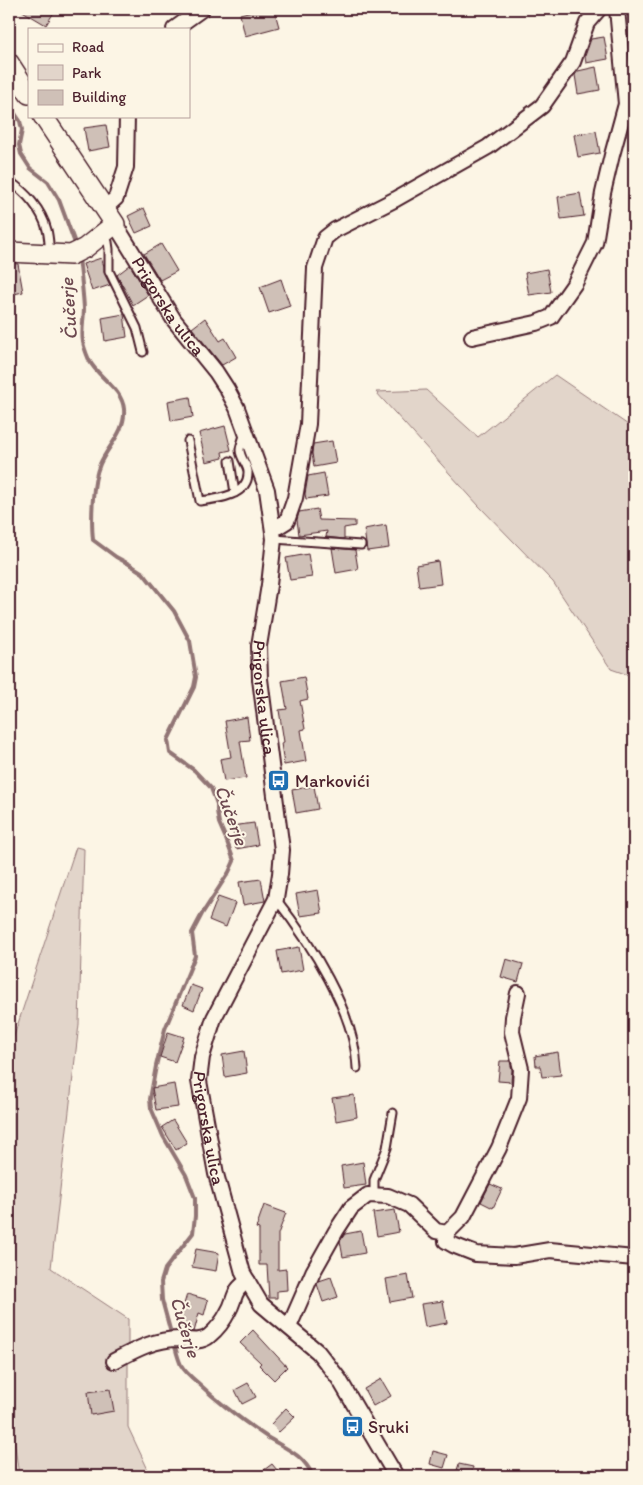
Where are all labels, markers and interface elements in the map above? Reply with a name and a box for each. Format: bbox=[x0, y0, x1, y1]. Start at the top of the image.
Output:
legend bbox=[28, 28, 190, 118]
text: Road bbox=[72, 38, 105, 56]
text: Park bbox=[72, 64, 102, 82]
text: Building bbox=[72, 88, 126, 106]
street label: Prigorska ulica bbox=[127, 252, 210, 361]
water label: Čučerje bbox=[55, 276, 82, 341]
street label: Prigorska ulica bbox=[247, 638, 281, 757]
bus stop icon: Markovići bbox=[267, 769, 291, 793]
place label: Markovići bbox=[295, 770, 370, 792]
water label: Čučerje bbox=[210, 782, 253, 849]
street label: Prigorska ulica bbox=[188, 1070, 230, 1188]
water label: Čučerje bbox=[165, 1294, 206, 1361]
bus stop icon: Sruki bbox=[340, 1415, 364, 1439]
place label: Sruki bbox=[368, 1416, 409, 1438]

